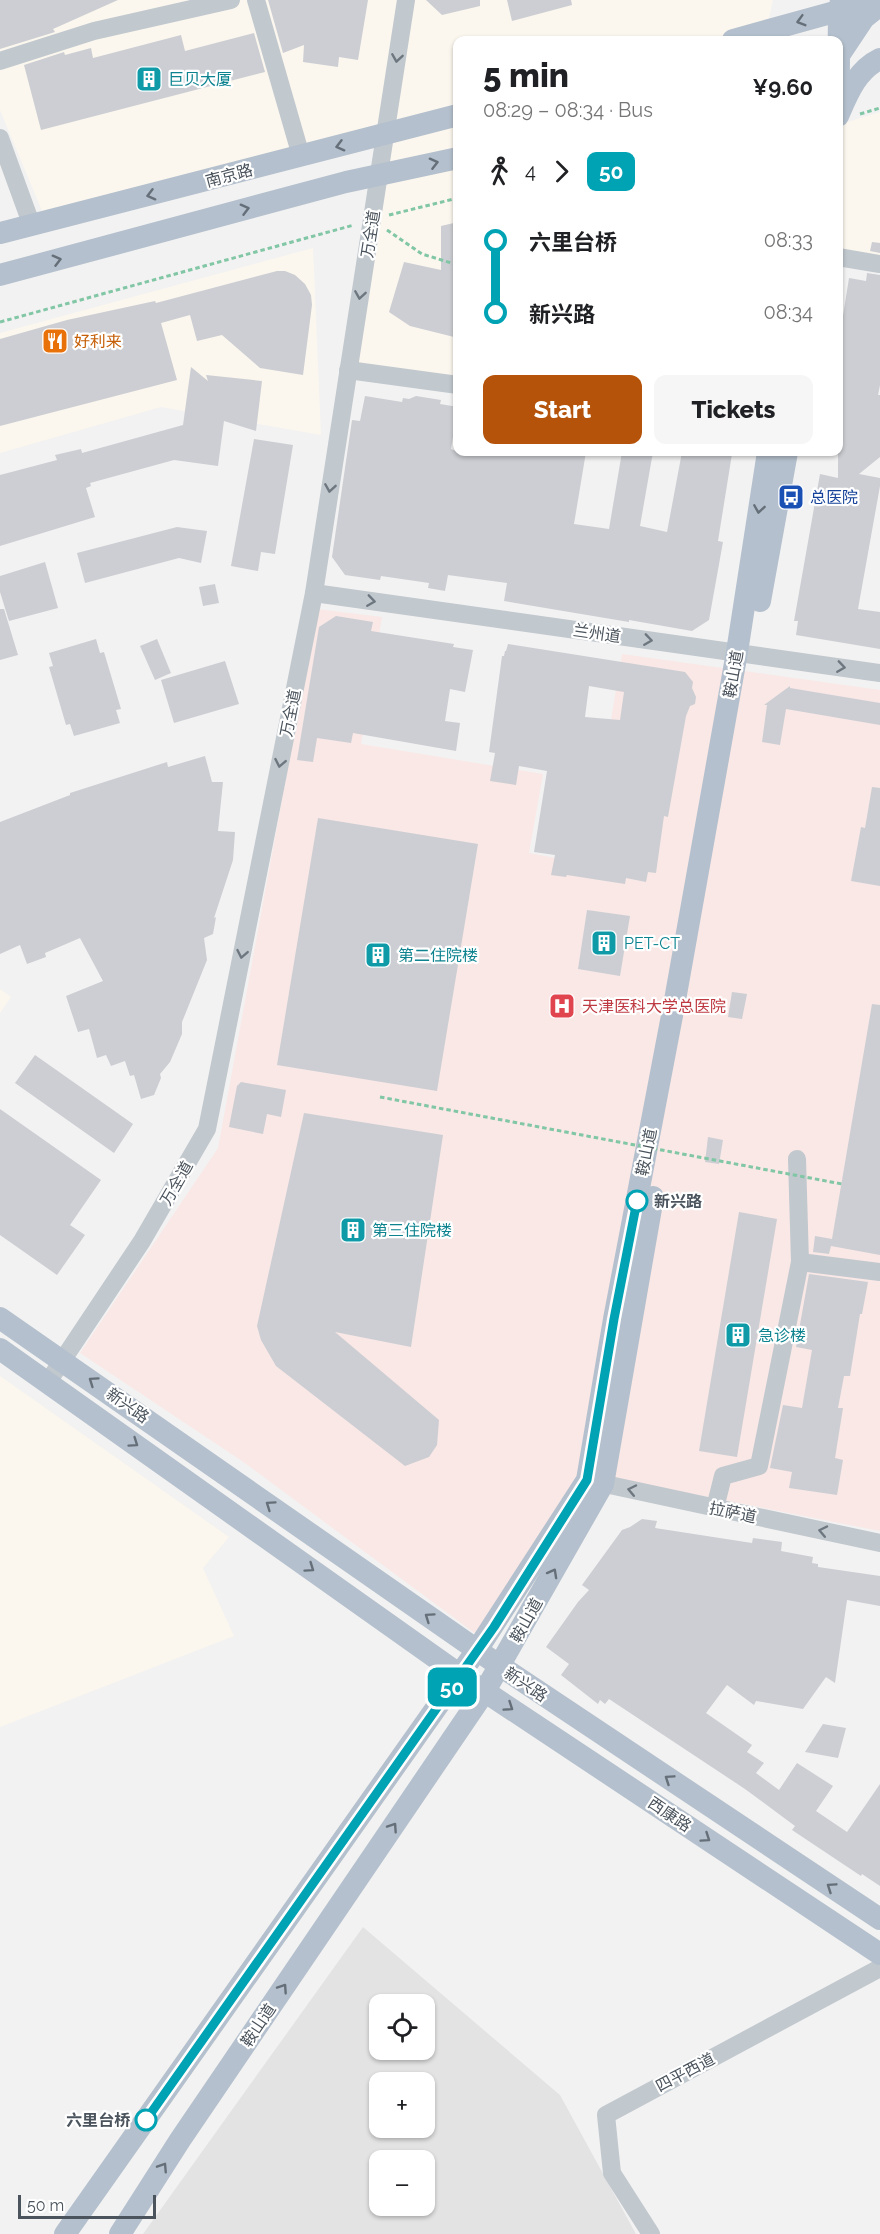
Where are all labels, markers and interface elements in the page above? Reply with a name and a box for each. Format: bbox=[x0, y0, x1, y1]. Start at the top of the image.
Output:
one-way arrow bbox=[797, 14, 807, 27]
one-way arrow bbox=[391, 52, 404, 62]
text: 5 min bbox=[483, 56, 569, 95]
building icon: 巨贝大厦 bbox=[134, 64, 164, 94]
place label: 巨贝大厦 bbox=[168, 70, 232, 89]
text: ¥9.60 bbox=[753, 74, 813, 100]
text: 08:29 – 08:34 · Bus bbox=[483, 98, 653, 122]
one-way arrow bbox=[335, 138, 345, 151]
icon: walk bbox=[483, 155, 516, 188]
icon: forward bbox=[545, 155, 578, 188]
one-way arrow bbox=[429, 158, 439, 171]
text: 4 bbox=[525, 159, 536, 183]
text: 50 bbox=[599, 159, 623, 184]
street label: 南京路 bbox=[203, 160, 255, 191]
one-way arrow bbox=[146, 187, 156, 200]
one-way arrow bbox=[239, 204, 250, 216]
street label: 万全道 bbox=[357, 209, 384, 259]
text: 08:33 bbox=[764, 228, 813, 252]
text: 六里台桥 bbox=[529, 229, 617, 255]
one-way arrow bbox=[51, 254, 61, 267]
one-way arrow bbox=[354, 290, 367, 300]
text: 08:34 bbox=[764, 300, 813, 324]
text: 新兴路 bbox=[529, 301, 595, 327]
restaurant icon: 好利来 bbox=[40, 326, 70, 356]
place label: 好利来 bbox=[74, 332, 122, 351]
button: Start bbox=[483, 375, 642, 444]
button: Tickets bbox=[654, 375, 813, 444]
bus stop icon: 总医院 bbox=[776, 482, 806, 512]
one-way arrow bbox=[324, 483, 337, 493]
place label: 总医院 bbox=[810, 488, 858, 507]
one-way arrow bbox=[753, 505, 765, 514]
one-way arrow bbox=[367, 595, 376, 607]
street label: 兰州道 bbox=[572, 621, 622, 646]
one-way arrow bbox=[643, 633, 652, 646]
street label: 鞍山道 bbox=[720, 649, 747, 699]
one-way arrow bbox=[836, 661, 845, 673]
street label: 万全道 bbox=[277, 688, 304, 738]
one-way arrow bbox=[274, 757, 287, 767]
building icon: PET-CT bbox=[589, 928, 619, 958]
place label: PET-CT bbox=[624, 934, 680, 953]
building icon: 第二住院楼 bbox=[363, 940, 393, 970]
place label: 第二住院楼 bbox=[398, 946, 478, 965]
one-way arrow bbox=[236, 948, 249, 958]
hospital icon: 天津医科大学总医院 bbox=[547, 991, 577, 1021]
place label: 天津医科大学总医院 bbox=[582, 997, 726, 1016]
street label: 鞍山道 bbox=[633, 1127, 660, 1177]
street label: 万全道 bbox=[156, 1158, 197, 1209]
marker: 新兴路 bbox=[626, 1190, 648, 1212]
place label: 新兴路 bbox=[654, 1192, 702, 1211]
building icon: 第三住院楼 bbox=[338, 1215, 368, 1245]
place label: 第三住院楼 bbox=[372, 1221, 452, 1240]
building icon: 急诊楼 bbox=[723, 1320, 753, 1350]
place label: 急诊楼 bbox=[758, 1326, 806, 1345]
one-way arrow bbox=[88, 1377, 99, 1388]
street label: 新兴路 bbox=[103, 1384, 153, 1427]
one-way arrow bbox=[127, 1436, 138, 1447]
one-way arrow bbox=[627, 1484, 637, 1497]
street label: 拉萨道 bbox=[707, 1498, 758, 1527]
one-way arrow bbox=[265, 1501, 276, 1512]
one-way arrow bbox=[818, 1525, 828, 1538]
one-way arrow bbox=[303, 1561, 314, 1572]
one-way arrow bbox=[546, 1569, 557, 1579]
street label: 鞍山道 bbox=[506, 1595, 546, 1646]
one-way arrow bbox=[425, 1613, 436, 1624]
street label: 新兴路 bbox=[501, 1663, 551, 1706]
line badge: 50 bbox=[425, 1668, 479, 1706]
text: 50 bbox=[440, 1675, 464, 1700]
one-way arrow bbox=[502, 1700, 513, 1711]
one-way arrow bbox=[665, 1775, 676, 1786]
street label: 西康路 bbox=[645, 1793, 695, 1836]
one-way arrow bbox=[386, 1822, 397, 1833]
one-way arrow bbox=[700, 1831, 711, 1842]
one-way arrow bbox=[827, 1883, 838, 1894]
one-way arrow bbox=[276, 1984, 287, 1995]
map controls bbox=[369, 1994, 435, 2216]
button: locate bbox=[369, 1994, 435, 2060]
street label: 鞍山道 bbox=[237, 2000, 280, 2050]
street label: 四平西道 bbox=[653, 2049, 718, 2096]
button: + bbox=[369, 2072, 435, 2138]
marker: 六里台桥 bbox=[135, 2109, 157, 2131]
place label: 六里台桥 bbox=[66, 2111, 131, 2130]
button: − bbox=[369, 2150, 435, 2216]
one-way arrow bbox=[155, 2163, 167, 2173]
scale bar bbox=[18, 2192, 156, 2220]
text: 50 m bbox=[27, 2196, 64, 2215]

